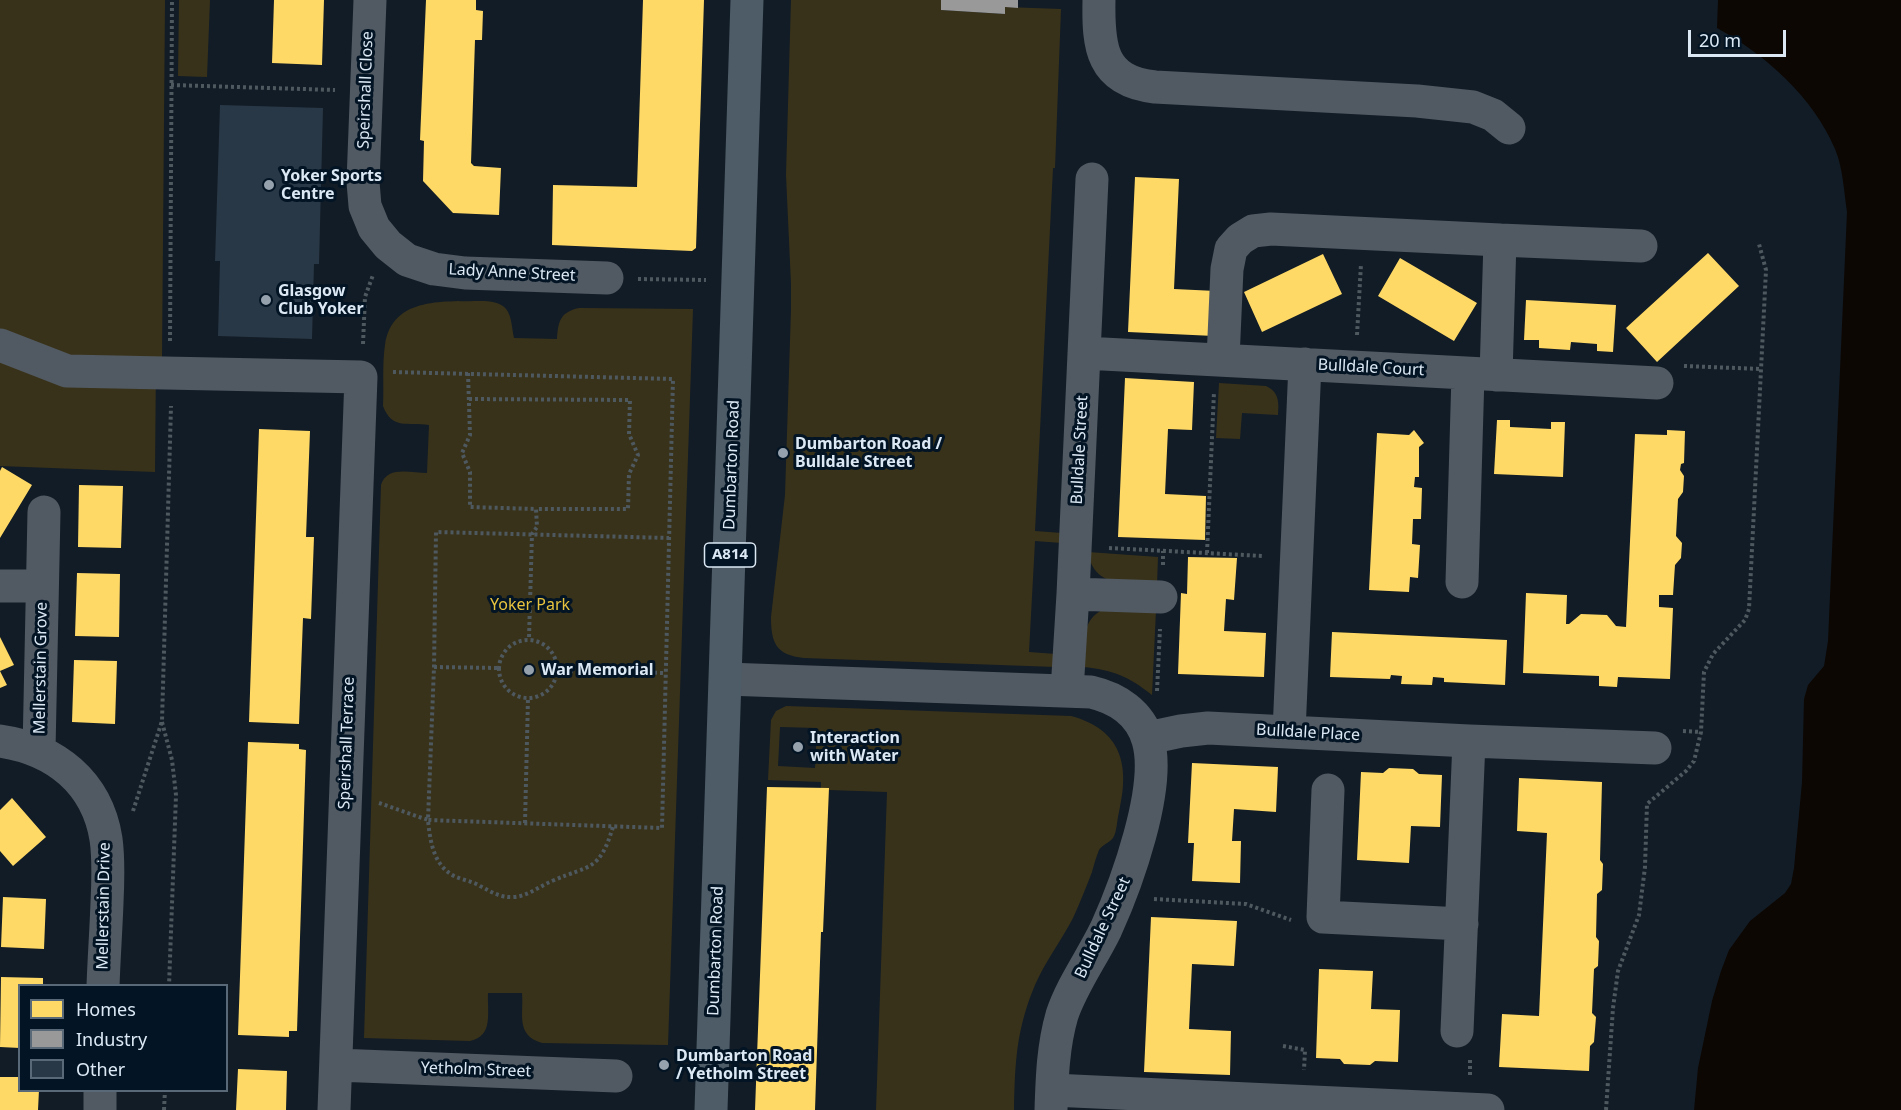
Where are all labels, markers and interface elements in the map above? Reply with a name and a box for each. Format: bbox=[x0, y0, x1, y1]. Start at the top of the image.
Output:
scale bar bbox=[1691, 18, 1788, 56]
text: 20 m bbox=[1699, 28, 1741, 52]
street label: Speirshall Close bbox=[354, 31, 378, 149]
place label: Yoker Sports Centre bbox=[281, 166, 382, 204]
marker: Yoker Sports Centre bbox=[262, 178, 276, 192]
street label: Lady Anne Street bbox=[448, 260, 576, 286]
place label: Glasgow Club Yoker bbox=[278, 281, 364, 319]
marker: Glasgow Club Yoker bbox=[259, 293, 273, 307]
street label: Bulldale Court bbox=[1317, 356, 1425, 380]
street label: Bulldale Street bbox=[1068, 395, 1092, 505]
street label: Dumbarton Road bbox=[720, 400, 744, 530]
place label: Dumbarton Road / Bulldale Street bbox=[795, 434, 942, 472]
marker: Dumbarton Road / Bulldale Street bbox=[776, 446, 790, 460]
road number: A814 bbox=[704, 543, 756, 567]
park label: Yoker Park bbox=[490, 595, 570, 615]
street label: Mellerstain Grove bbox=[30, 602, 52, 734]
place label: War Memorial bbox=[541, 660, 654, 680]
marker: War Memorial bbox=[522, 663, 536, 677]
street label: Speirshall Terrace bbox=[335, 676, 359, 810]
street label: Bulldale Place bbox=[1255, 721, 1361, 745]
place label: Interaction with Water bbox=[810, 728, 900, 766]
marker: Interaction with Water bbox=[791, 740, 805, 754]
street label: Mellerstain Drive bbox=[93, 842, 115, 970]
street label: Bulldale Street bbox=[1071, 874, 1135, 982]
street label: Dumbarton Road bbox=[704, 886, 728, 1016]
legend bbox=[18, 984, 228, 1092]
text: Homes bbox=[76, 997, 136, 1021]
text: Industry bbox=[76, 1027, 147, 1051]
place label: Dumbarton Road / Yetholm Street bbox=[676, 1046, 812, 1084]
text: Other bbox=[76, 1057, 125, 1081]
street label: Yetholm Street bbox=[420, 1058, 532, 1082]
marker: Dumbarton Road / Yetholm Street bbox=[657, 1058, 671, 1072]

